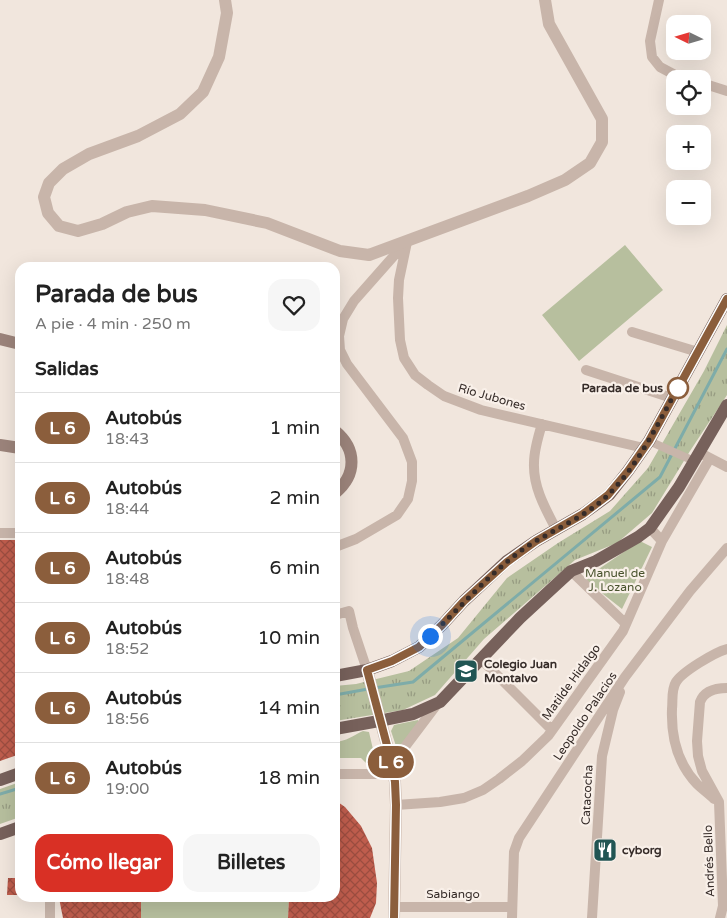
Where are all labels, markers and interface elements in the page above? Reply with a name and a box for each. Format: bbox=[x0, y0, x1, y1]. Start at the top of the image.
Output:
north arrow bbox=[666, 15, 711, 60]
map controls bbox=[666, 15, 711, 225]
button: locate bbox=[666, 70, 711, 115]
button: + bbox=[666, 125, 711, 170]
button: − bbox=[666, 180, 711, 225]
button: heart bbox=[268, 279, 320, 331]
text: Parada de bus bbox=[35, 280, 198, 309]
text: A pie · 4 min · 250 m bbox=[35, 314, 191, 334]
text: Salidas bbox=[35, 358, 99, 380]
marker: Parada de bus bbox=[667, 377, 689, 399]
street label: Río Jubones bbox=[457, 381, 528, 413]
place label: Parada de bus bbox=[582, 381, 663, 395]
text: Autobús bbox=[105, 407, 182, 429]
text: L 6 bbox=[49, 417, 76, 439]
text: 1 min bbox=[269, 417, 320, 439]
text: 18:43 bbox=[105, 429, 149, 449]
text: Autobús bbox=[105, 477, 182, 499]
text: L 6 bbox=[49, 487, 76, 509]
text: 2 min bbox=[269, 487, 320, 509]
text: 18:44 bbox=[105, 499, 149, 519]
text: Autobús bbox=[105, 547, 182, 569]
text: L 6 bbox=[49, 557, 76, 579]
text: 6 min bbox=[269, 557, 320, 579]
park label: Manuel de J. Lozano bbox=[585, 566, 645, 594]
text: 18:48 bbox=[105, 569, 149, 589]
text: Autobús bbox=[105, 617, 182, 639]
your location bbox=[418, 624, 443, 649]
text: L 6 bbox=[49, 627, 76, 649]
text: 10 min bbox=[257, 627, 320, 649]
text: 18:52 bbox=[105, 639, 149, 659]
street label: Matilde Hidalgo bbox=[539, 641, 603, 723]
place label: Colegio Juan Montalvo bbox=[484, 657, 557, 685]
school or university icon: Colegio Juan Montalvo bbox=[453, 658, 479, 684]
street label: Leopoldo Palacios bbox=[550, 669, 620, 763]
text: Autobús bbox=[105, 687, 182, 709]
text: L 6 bbox=[49, 697, 76, 719]
text: 14 min bbox=[257, 697, 320, 719]
text: 18:56 bbox=[105, 709, 149, 729]
line badge: L 6 bbox=[362, 746, 420, 778]
text: L 6 bbox=[378, 751, 404, 773]
text: Autobús bbox=[105, 757, 182, 779]
street label: Catacocha bbox=[578, 764, 596, 826]
text: L 6 bbox=[49, 767, 76, 789]
text: 18 min bbox=[257, 767, 320, 789]
text: 19:00 bbox=[105, 779, 149, 799]
street label: Andrés Bello bbox=[701, 825, 717, 897]
button: Cómo llegar bbox=[35, 834, 173, 892]
button: Billetes bbox=[183, 834, 320, 892]
restaurant icon: cyborg bbox=[592, 837, 618, 863]
place label: cyborg bbox=[622, 843, 662, 858]
street label: Sabiango bbox=[426, 887, 480, 901]

